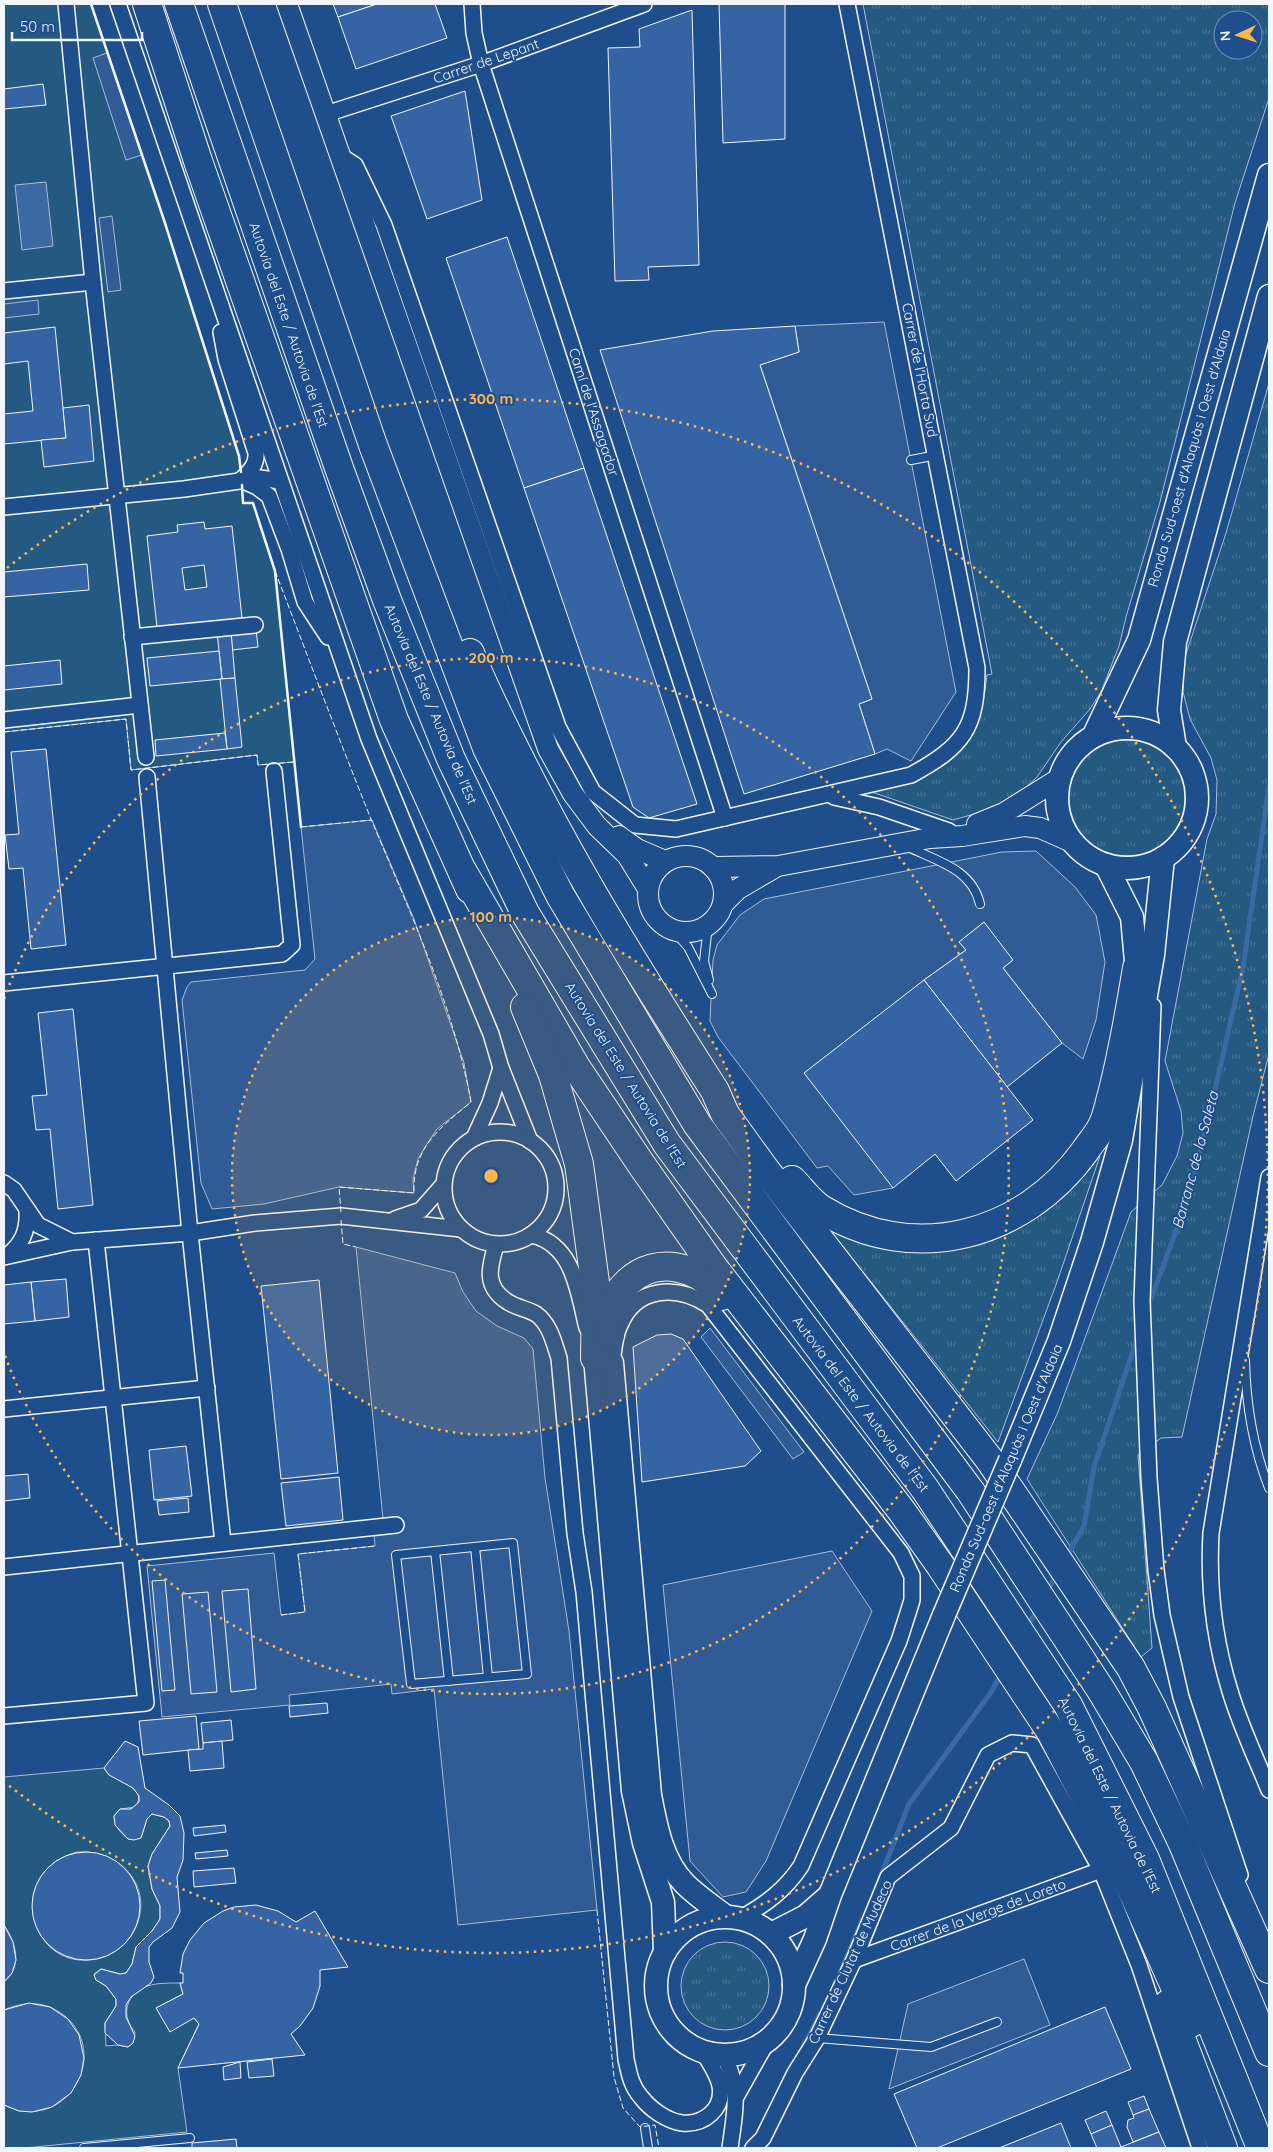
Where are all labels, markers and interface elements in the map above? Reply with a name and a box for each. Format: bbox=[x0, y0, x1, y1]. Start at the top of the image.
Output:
scale bar bbox=[12, 10, 142, 42]
north arrow bbox=[1213, 10, 1263, 60]
text: 50 m bbox=[20, 17, 55, 36]
text: N bbox=[1216, 30, 1234, 42]
street label: Carrer de Lepant bbox=[431, 34, 541, 88]
street label: Autovía del Este / Autovia de l'Est bbox=[245, 220, 333, 430]
street label: Carrer de l'Horta Sud bbox=[898, 301, 942, 439]
street label: Ronda Sud-oest d'Alaquàs i Oest d'Aldaia bbox=[1143, 327, 1235, 589]
street label: Camí de l'Assagador bbox=[565, 346, 623, 479]
text: 300 m bbox=[469, 389, 513, 408]
street label: Autovía del Este / Autovia de l'Est bbox=[380, 601, 482, 807]
text: 200 m bbox=[469, 648, 514, 667]
text: 100 m bbox=[470, 907, 512, 926]
street label: Autovía del Este / Autovia de l'Est bbox=[561, 979, 691, 1172]
water label: Barranc de la Saleta bbox=[1167, 1088, 1223, 1231]
centre of rings bbox=[482, 1167, 500, 1185]
street label: Autovía del Este / Autovia de l'Est bbox=[789, 1312, 933, 1496]
street label: Ronda Sud-oest d'Alaquàs i Oest d'Aldaia bbox=[945, 1341, 1067, 1595]
street label: Autovía del Este / Autovia de l'Est bbox=[1055, 1694, 1166, 1896]
street label: Carrer de la Verge de Loreto bbox=[888, 1875, 1068, 1955]
street label: Carrer de Ciutat de Mudeco bbox=[804, 1877, 896, 2047]

